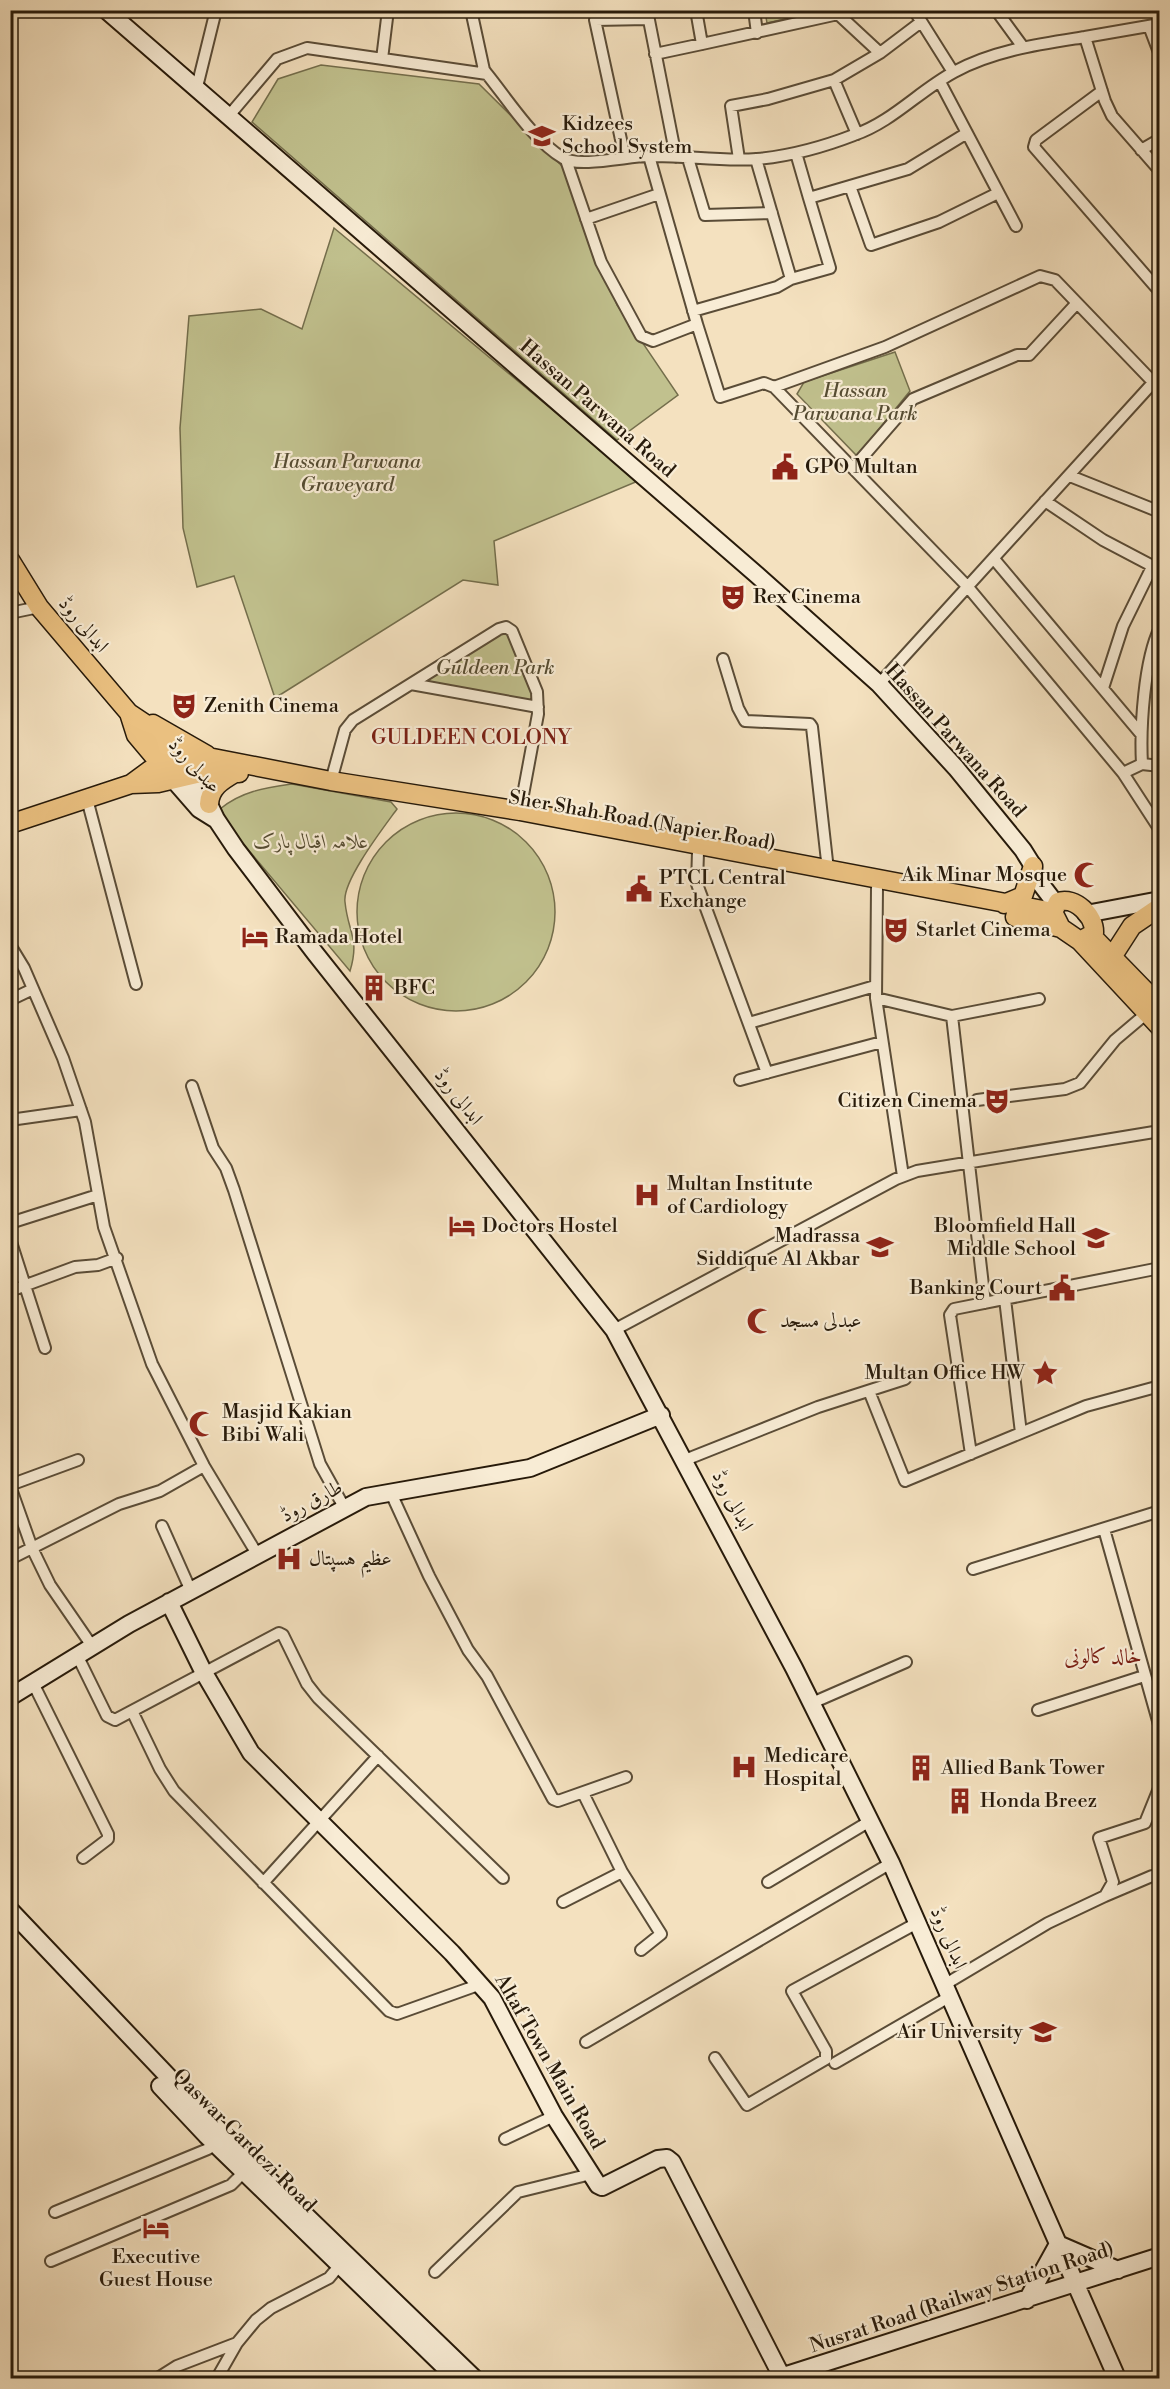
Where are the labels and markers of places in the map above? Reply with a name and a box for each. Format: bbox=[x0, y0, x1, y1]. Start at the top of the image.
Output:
place label: Kidzees School System bbox=[562, 112, 693, 160]
school or university icon: Kidzees School System bbox=[527, 121, 557, 151]
public building icon: GPO Multan bbox=[770, 452, 800, 482]
place label: GPO Multan bbox=[805, 455, 918, 480]
theatre icon: Rex Cinema bbox=[718, 582, 748, 612]
place label: Rex Cinema bbox=[753, 585, 862, 610]
theatre icon: Zenith Cinema bbox=[169, 691, 199, 721]
place label: Zenith Cinema bbox=[204, 694, 340, 719]
mosque icon: Aik Minar Mosque bbox=[1072, 860, 1102, 890]
place label: Aik Minar Mosque bbox=[901, 863, 1067, 888]
place label: PTCL Central Exchange bbox=[659, 866, 786, 914]
public building icon: PTCL Central Exchange bbox=[624, 874, 654, 904]
theatre icon: Starlet Cinema bbox=[881, 915, 911, 945]
place label: Starlet Cinema bbox=[916, 918, 1051, 943]
hotel icon: Ramada Hotel bbox=[240, 922, 270, 952]
place label: Ramada Hotel bbox=[275, 925, 403, 950]
building icon: BFC bbox=[359, 973, 389, 1003]
place label: BFC bbox=[393, 976, 435, 1001]
theatre icon: Citizen Cinema bbox=[982, 1086, 1012, 1116]
place label: Citizen Cinema bbox=[837, 1089, 978, 1114]
place label: Multan Institute of Cardiology bbox=[667, 1172, 813, 1220]
hospital icon: Multan Institute of Cardiology bbox=[632, 1180, 662, 1210]
hotel icon: Doctors Hostel bbox=[447, 1211, 477, 1241]
place label: Doctors Hostel bbox=[482, 1214, 618, 1239]
place label: Bloomfield Hall Middle School bbox=[933, 1214, 1076, 1262]
school or university icon: Bloomfield Hall Middle School bbox=[1081, 1223, 1111, 1253]
place label: Madrassa Siddique Al Akbar bbox=[697, 1224, 861, 1272]
school or university icon: Madrassa Siddique Al Akbar bbox=[865, 1232, 895, 1262]
public building icon: Banking Court bbox=[1047, 1273, 1077, 1303]
place label: Banking Court bbox=[909, 1276, 1042, 1301]
mosque icon: عبدلی مسجد bbox=[745, 1306, 775, 1336]
place label: عبدلی مسجد bbox=[780, 1309, 862, 1334]
place icon: Multan Office HW bbox=[1030, 1358, 1060, 1388]
place label: Multan Office HW bbox=[864, 1361, 1026, 1386]
place label: Masjid Kakian Bibi Wali bbox=[221, 1400, 352, 1448]
mosque icon: Masjid Kakian Bibi Wali bbox=[187, 1409, 217, 1439]
hospital icon: عظیم ہسپتال bbox=[274, 1544, 304, 1574]
place label: عظیم ہسپتال bbox=[309, 1547, 392, 1578]
place label: Medicare Hospital bbox=[764, 1744, 849, 1792]
hospital icon: Medicare Hospital bbox=[729, 1752, 759, 1782]
building icon: Allied Bank Tower bbox=[906, 1753, 936, 1783]
place label: Allied Bank Tower bbox=[940, 1756, 1105, 1781]
building icon: Honda Breez bbox=[945, 1786, 975, 1816]
place label: Honda Breez bbox=[980, 1789, 1097, 1814]
school or university icon: Air University bbox=[1028, 2017, 1058, 2047]
place label: Air University bbox=[896, 2020, 1023, 2045]
hotel icon: Executive Guest House bbox=[141, 2213, 171, 2243]
place label: Executive Guest House bbox=[99, 2245, 213, 2293]

